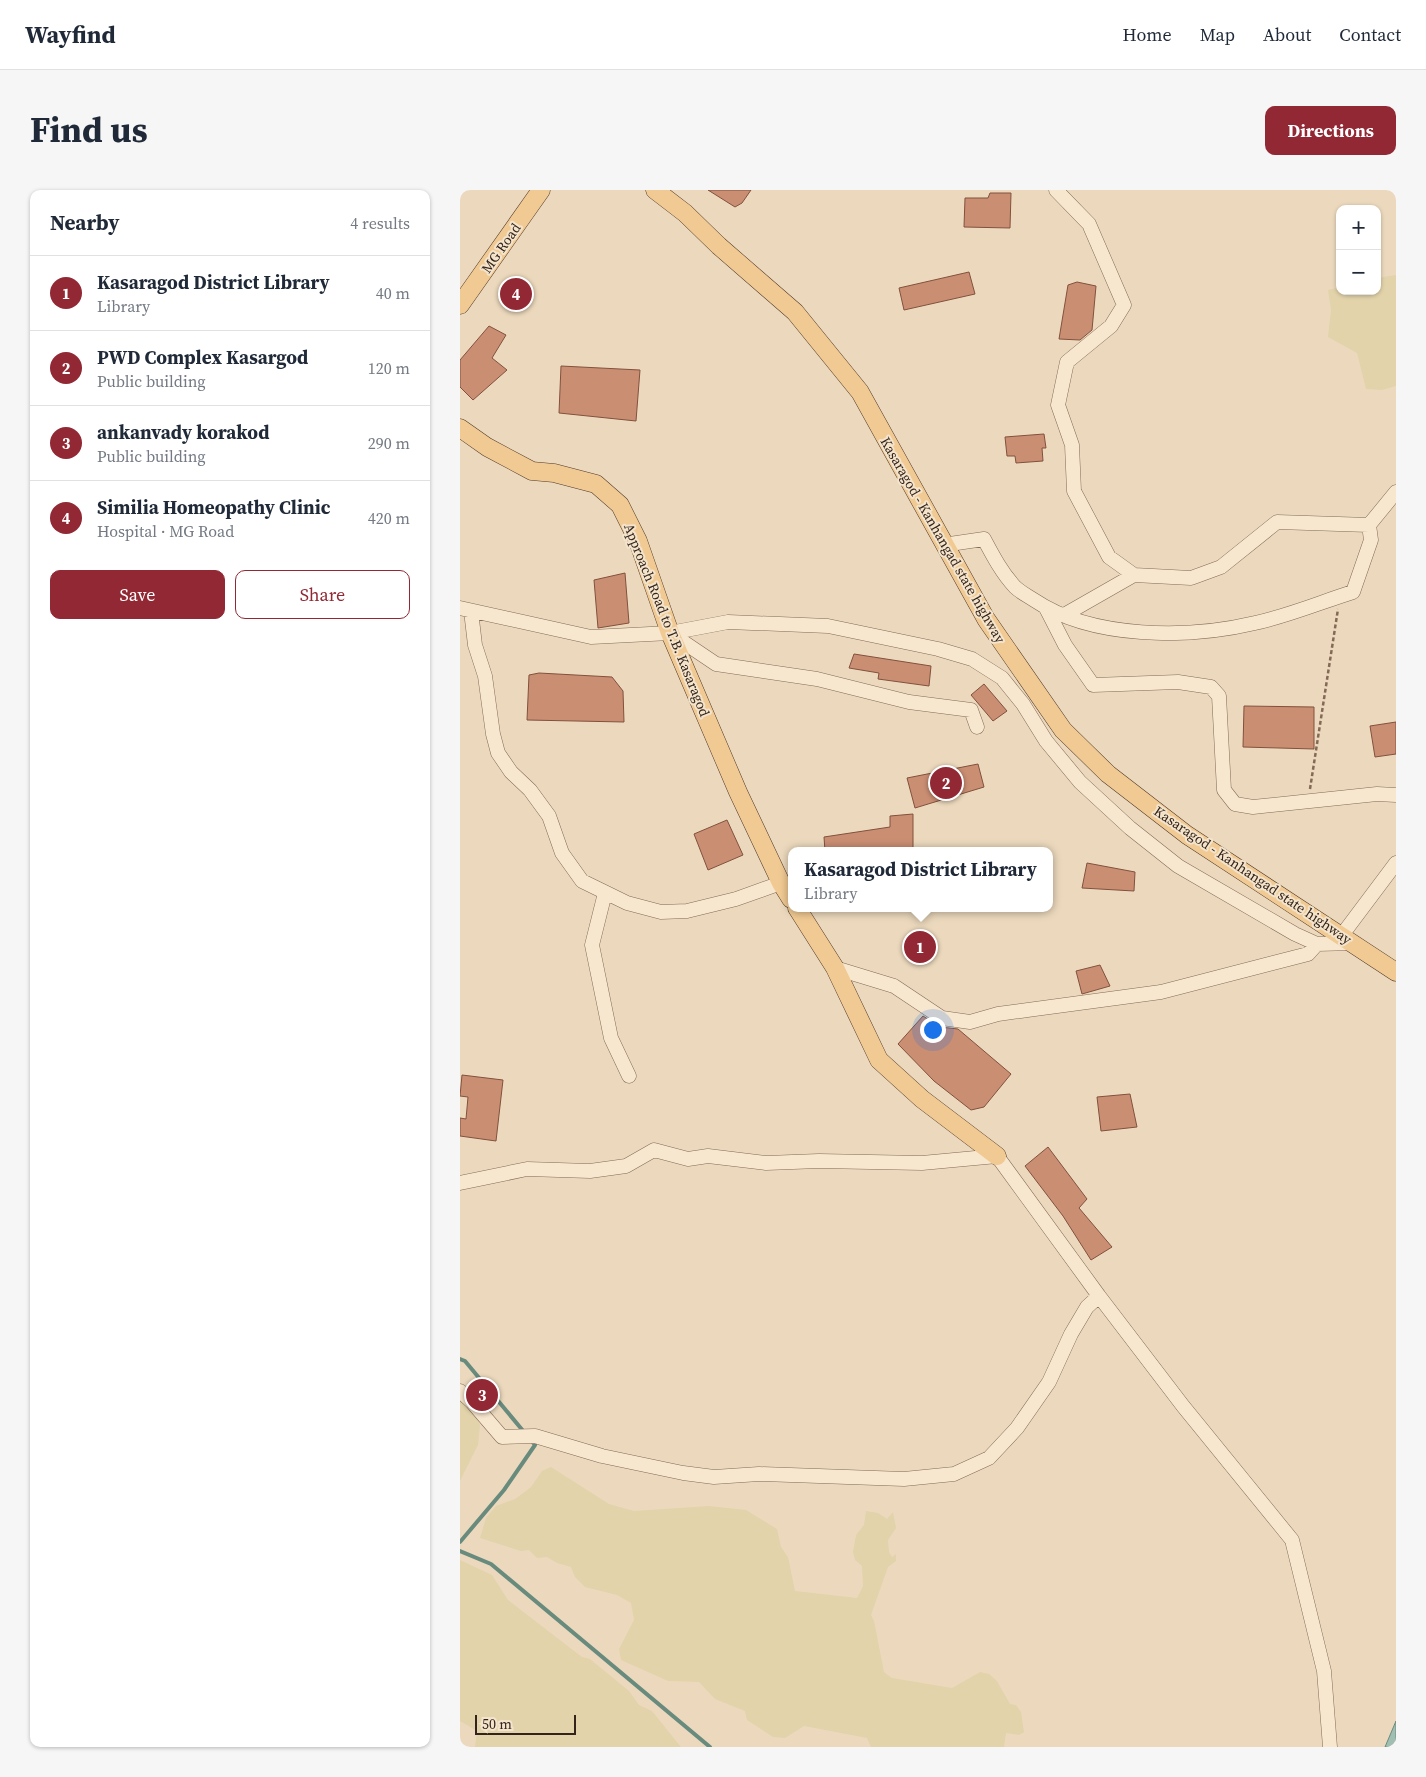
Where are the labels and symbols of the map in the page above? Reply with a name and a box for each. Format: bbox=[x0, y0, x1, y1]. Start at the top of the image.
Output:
street label: MG Road bbox=[477, 219, 526, 277]
pin: 4 bbox=[500, 275, 532, 313]
street label: Kasaragod - Kanhangad state highway bbox=[876, 433, 1011, 647]
street label: Approach Road to T.B. Kasaragod bbox=[619, 520, 715, 720]
pin: 2 bbox=[930, 764, 962, 802]
street label: Kasaragod - Kanhangad state highway bbox=[1150, 801, 1357, 949]
pin: 1 bbox=[904, 928, 936, 966]
your location bbox=[920, 1017, 946, 1043]
pin: 3 bbox=[466, 1376, 498, 1414]
scale bar bbox=[475, 1712, 576, 1735]

